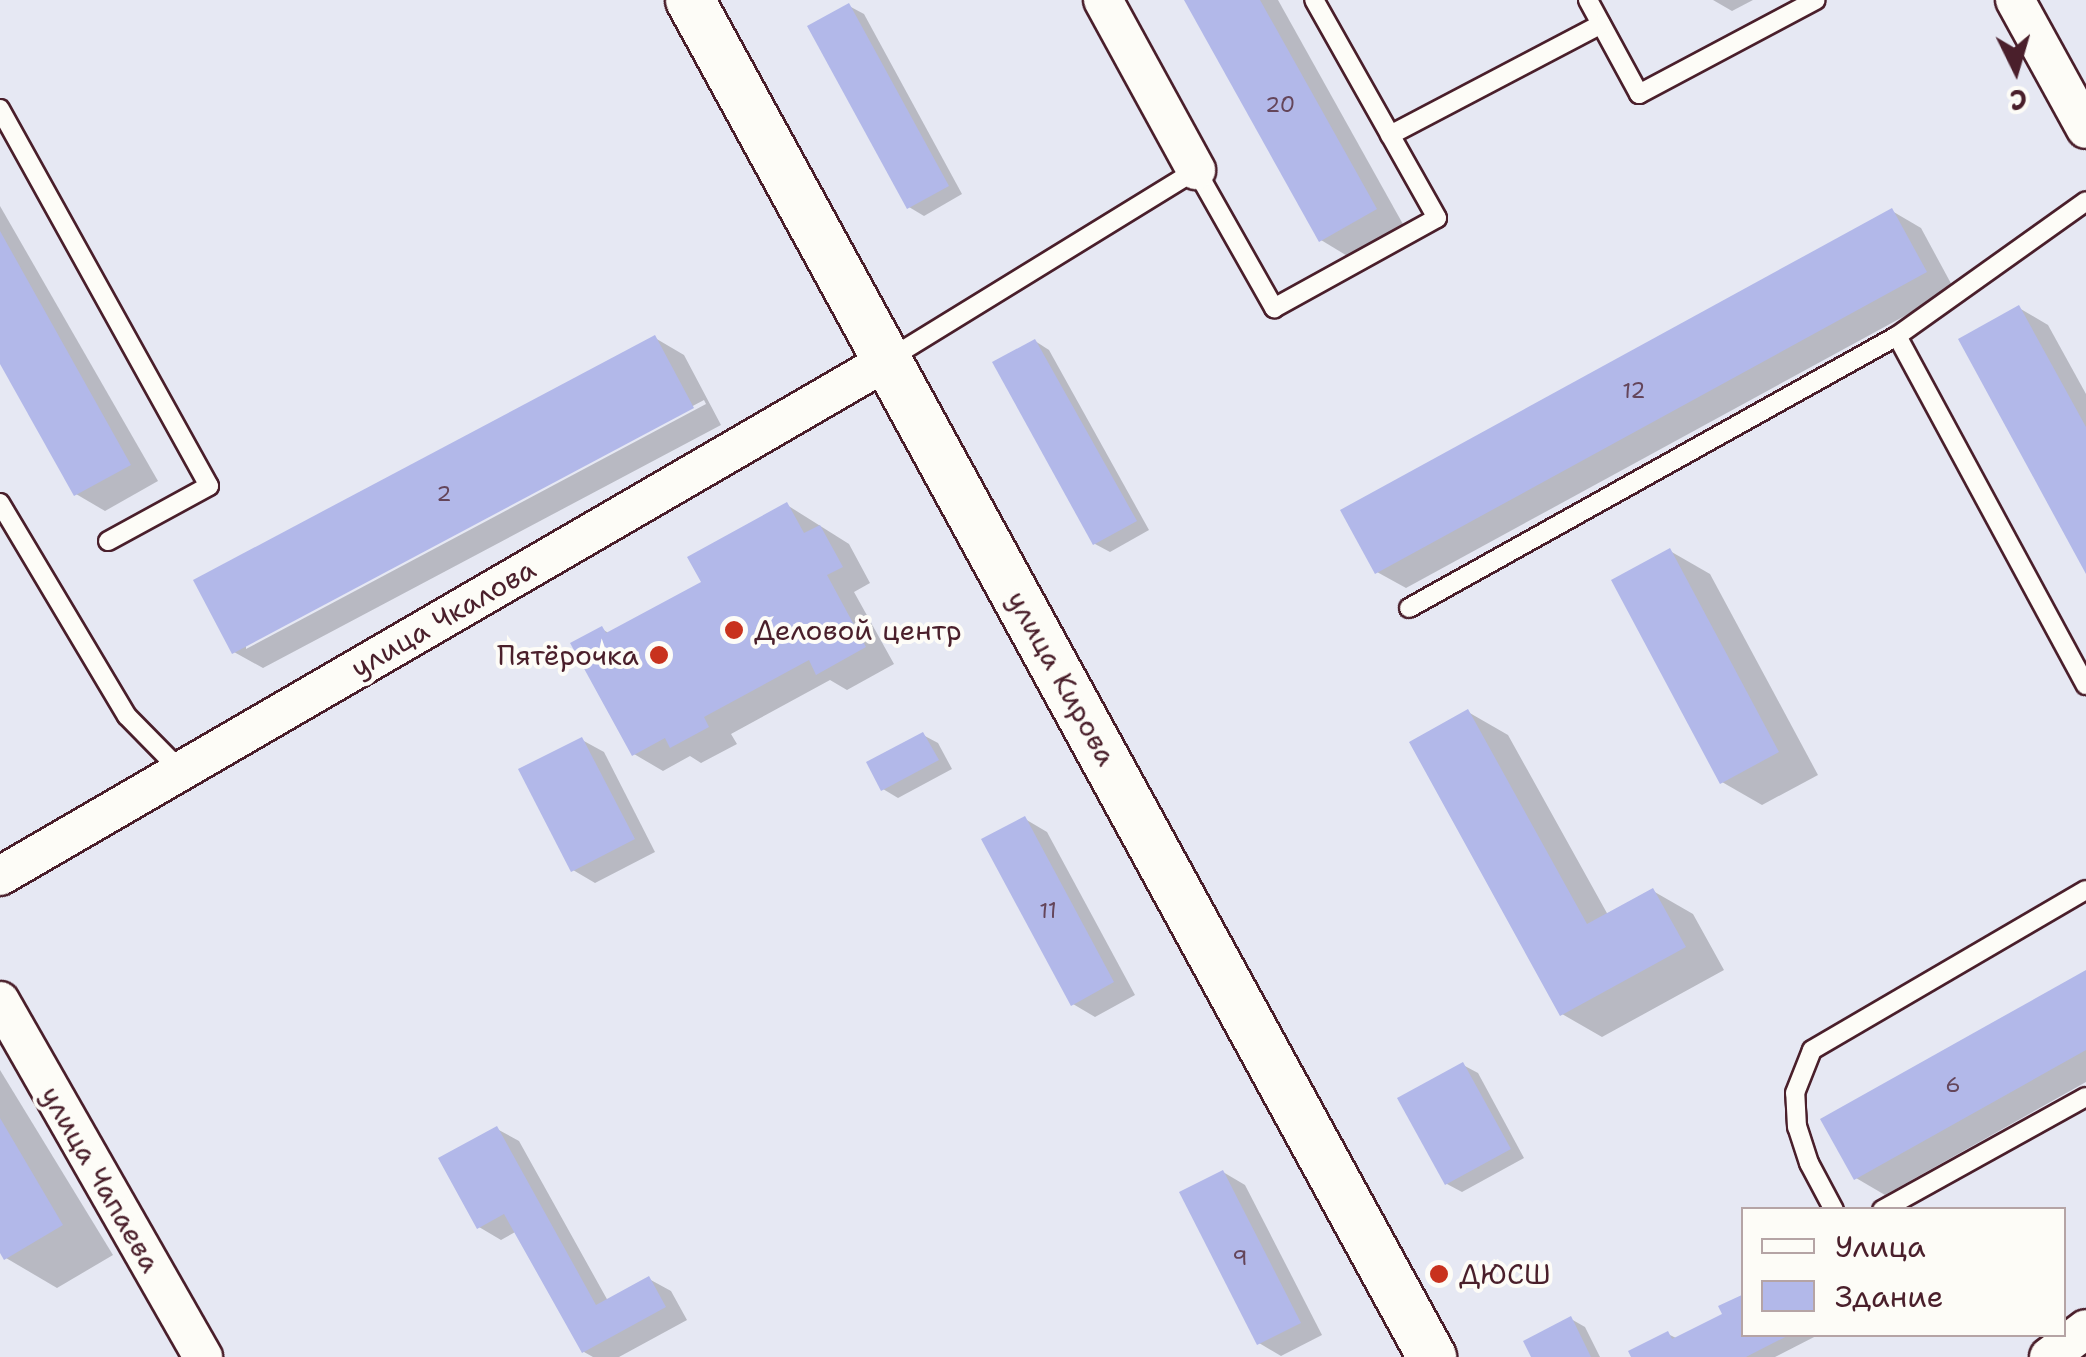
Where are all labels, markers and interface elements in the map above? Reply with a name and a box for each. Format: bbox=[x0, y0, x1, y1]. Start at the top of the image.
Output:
north arrow bbox=[1966, 20, 2066, 120]
text: С bbox=[2008, 80, 2029, 120]
house number: 20 bbox=[1265, 92, 1295, 118]
house number: 12 bbox=[1622, 378, 1646, 404]
house number: 2 bbox=[436, 481, 452, 507]
street label: улица Чкалова bbox=[345, 552, 541, 684]
street label: улица Кирова bbox=[1000, 585, 1124, 771]
place label: Деловой центр bbox=[754, 613, 962, 647]
marker: Деловой центр bbox=[723, 619, 745, 641]
place label: Пятёрочка bbox=[497, 638, 639, 672]
marker: Пятёрочка bbox=[648, 644, 670, 666]
house number: 11 bbox=[1039, 898, 1057, 924]
house number: 6 bbox=[1945, 1072, 1961, 1098]
street label: улица Чапаева bbox=[34, 1080, 168, 1278]
legend bbox=[1741, 1207, 2066, 1337]
text: Улица bbox=[1835, 1226, 1926, 1267]
house number: 9 bbox=[1232, 1245, 1248, 1271]
place label: ДЮСШ bbox=[1459, 1257, 1551, 1291]
marker: ДЮСШ bbox=[1428, 1263, 1450, 1285]
text: Здание bbox=[1835, 1276, 1944, 1317]

